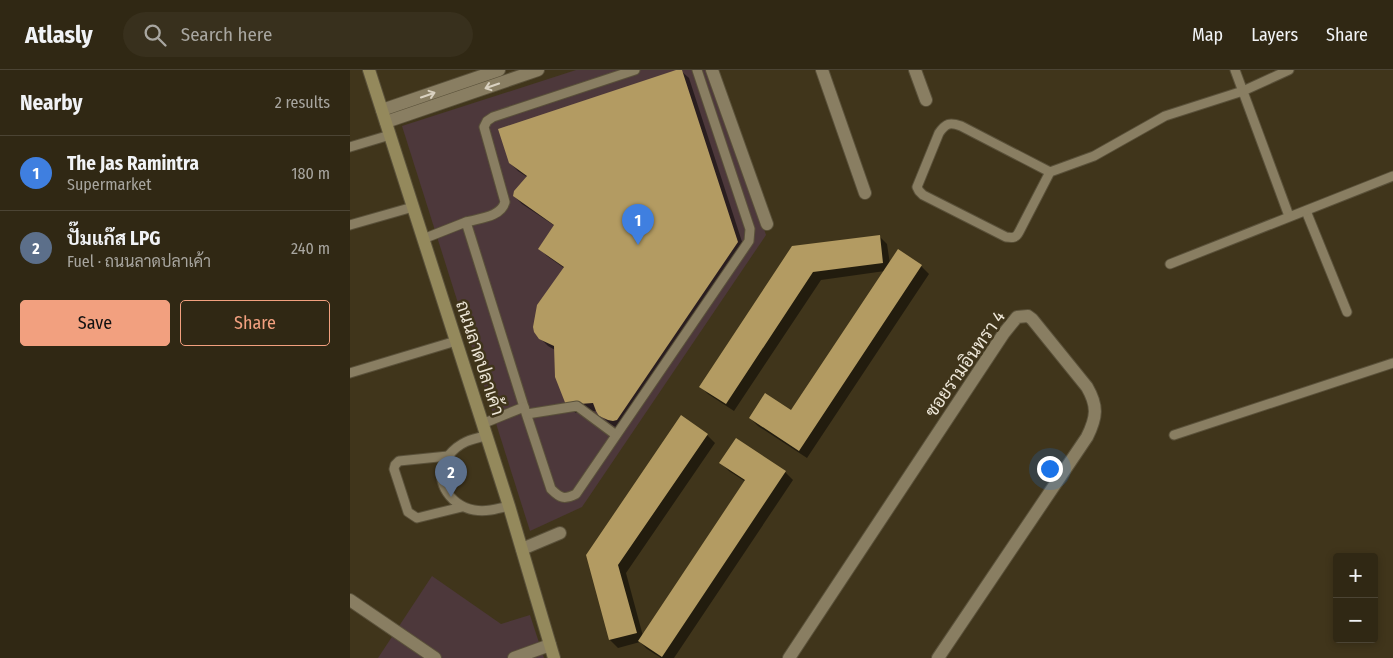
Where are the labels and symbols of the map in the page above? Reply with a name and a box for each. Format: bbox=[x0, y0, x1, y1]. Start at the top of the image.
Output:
one-way arrow bbox=[484, 82, 500, 91]
one-way arrow bbox=[420, 89, 436, 99]
pin: 1 bbox=[622, 204, 654, 245]
street label: ถนนลาดปลาเค้า bbox=[451, 298, 510, 418]
street label: ซอยรามอินทรา 4 bbox=[920, 306, 1010, 421]
pin: 2 bbox=[435, 456, 467, 497]
your location bbox=[1037, 456, 1063, 482]

